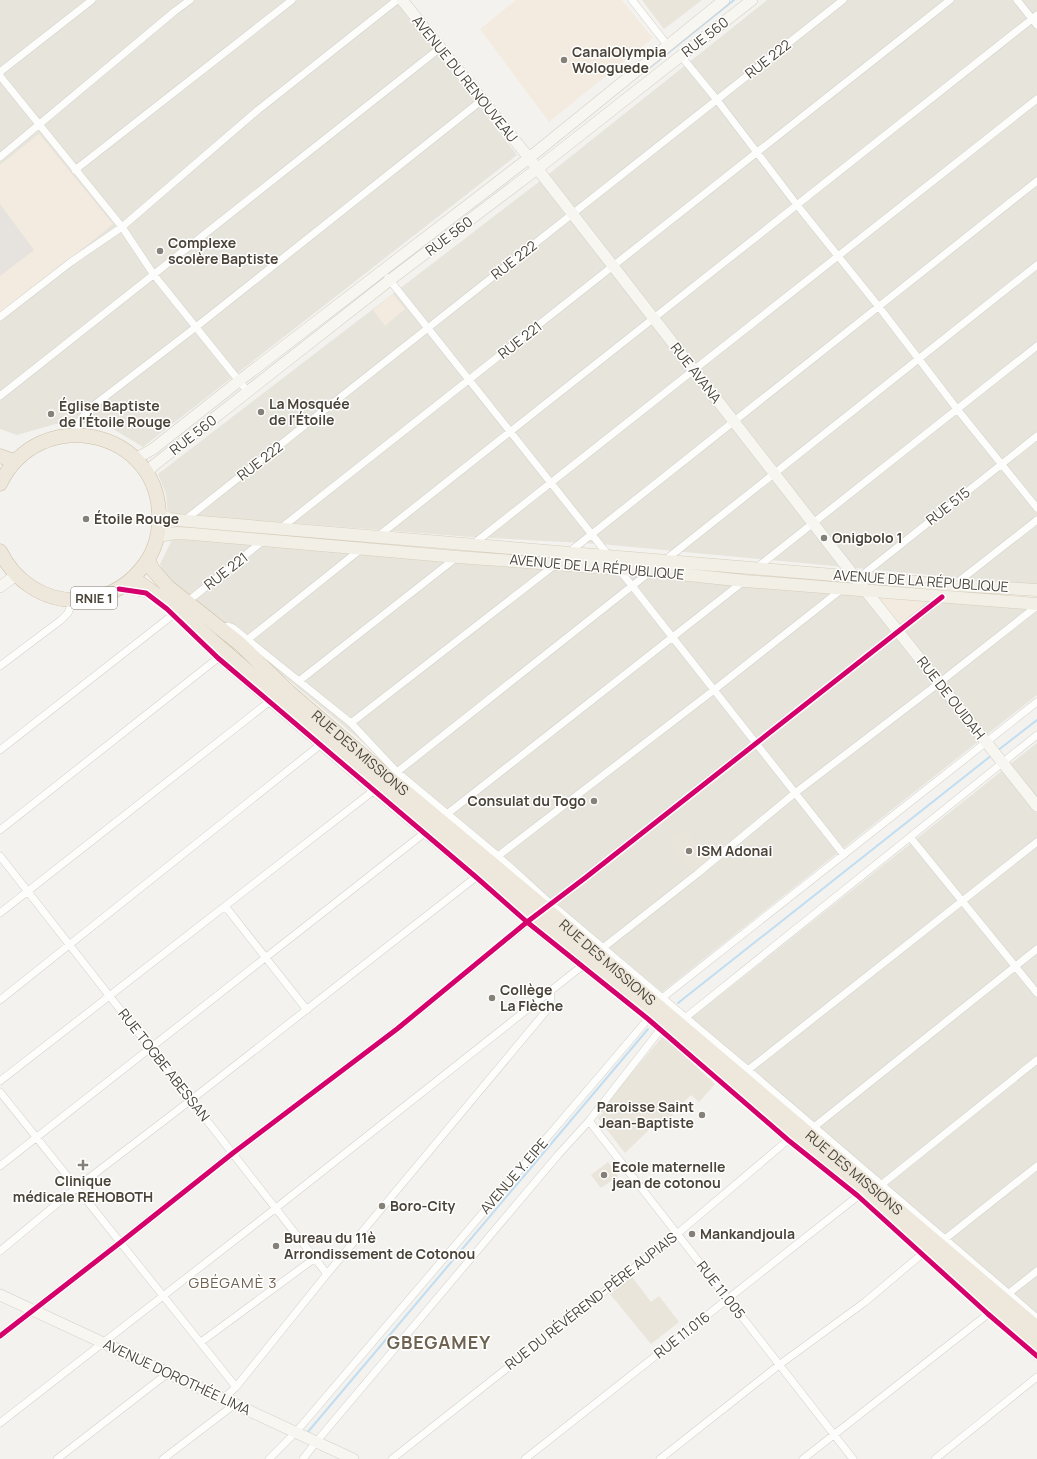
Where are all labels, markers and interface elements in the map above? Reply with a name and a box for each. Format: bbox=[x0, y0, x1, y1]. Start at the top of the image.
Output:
street label: AVENUE DU RENOUVEAU bbox=[408, 11, 522, 146]
street label: RUE 560 bbox=[677, 12, 732, 61]
street label: RUE 222 bbox=[741, 35, 795, 83]
place label: CanalOlympia Wologuede bbox=[572, 42, 667, 77]
marker: CanalOlympia Wologuede bbox=[559, 55, 569, 65]
street label: RUE 560 bbox=[421, 212, 476, 260]
place label: Complexe scolère Baptiste bbox=[168, 233, 278, 268]
street label: RUE 222 bbox=[487, 236, 541, 284]
marker: Complexe scolère Baptiste bbox=[155, 246, 165, 256]
street label: RUE 221 bbox=[494, 316, 546, 363]
street label: RUE AVANA bbox=[667, 338, 726, 407]
place label: La Mosquée de l'Étoile bbox=[269, 394, 350, 429]
place label: Église Baptiste de l'Étoile Rouge bbox=[59, 396, 171, 431]
marker: La Mosquée de l'Étoile bbox=[256, 407, 266, 417]
marker: Église Baptiste de l'Étoile Rouge bbox=[46, 409, 56, 419]
street label: RUE 560 bbox=[165, 410, 220, 459]
street label: RUE 222 bbox=[233, 437, 287, 485]
street label: RUE 515 bbox=[922, 482, 974, 529]
place label: Étoile Rouge bbox=[94, 509, 179, 528]
marker: Étoile Rouge bbox=[81, 514, 91, 524]
place label: Onigbolo 1 bbox=[832, 528, 903, 547]
marker: Onigbolo 1 bbox=[819, 533, 829, 543]
street label: RUE 221 bbox=[200, 547, 252, 594]
street label: AVENUE DE LA RÉPUBLIQUE bbox=[509, 549, 685, 584]
street label: AVENUE DE LA RÉPUBLIQUE bbox=[833, 565, 1009, 596]
road number: RNIE 1 bbox=[71, 587, 117, 609]
street label: RUE DE OUIDAH bbox=[913, 652, 990, 743]
street label: RUE DES MISSIONS bbox=[308, 706, 413, 800]
place label: Consulat du Togo bbox=[468, 791, 586, 810]
marker: Consulat du Togo bbox=[589, 796, 599, 806]
place label: ISM Adonai bbox=[697, 841, 772, 860]
marker: ISM Adonai bbox=[684, 846, 694, 856]
street label: RUE DES MISSIONS bbox=[555, 915, 660, 1009]
place label: Collège La Flèche bbox=[500, 980, 563, 1015]
marker: Collège La Flèche bbox=[487, 993, 497, 1003]
street label: RUE TOGBE ABESSAN bbox=[114, 1004, 214, 1125]
place label: Paroisse Saint Jean-Baptiste bbox=[597, 1097, 694, 1132]
marker: Paroisse Saint Jean-Baptiste bbox=[697, 1110, 707, 1120]
street label: RUE DES MISSIONS bbox=[802, 1125, 907, 1219]
street label: AVENUE Y. EIPE bbox=[475, 1134, 552, 1218]
place label: Ecole maternelle jean de cotonou bbox=[611, 1157, 726, 1192]
marker: Clinique médicale REHOBOTH bbox=[77, 1159, 89, 1171]
marker: Ecole maternelle jean de cotonou bbox=[599, 1170, 609, 1180]
place label: Clinique médicale REHOBOTH bbox=[13, 1171, 153, 1206]
place label: Boro-City bbox=[390, 1196, 456, 1215]
marker: Boro-City bbox=[377, 1201, 387, 1211]
place label: Mankandjoula bbox=[700, 1224, 795, 1243]
street label: RUE DU RÉVÉREND-PÈRE AUPIAIS bbox=[501, 1227, 681, 1374]
place label: Bureau du 11è Arrondissement de Cotonou bbox=[284, 1228, 475, 1263]
marker: Mankandjoula bbox=[687, 1229, 697, 1239]
marker: Bureau du 11è Arrondissement de Cotonou bbox=[271, 1241, 281, 1251]
street label: RUE 11.005 bbox=[693, 1257, 750, 1323]
district label: GBÉGAMÈ 3 bbox=[188, 1272, 278, 1293]
street label: RUE 11.016 bbox=[650, 1307, 714, 1362]
district label: GBEGAMEY bbox=[387, 1330, 491, 1354]
street label: AVENUE DOROTHÉE LIMA bbox=[100, 1334, 254, 1419]

